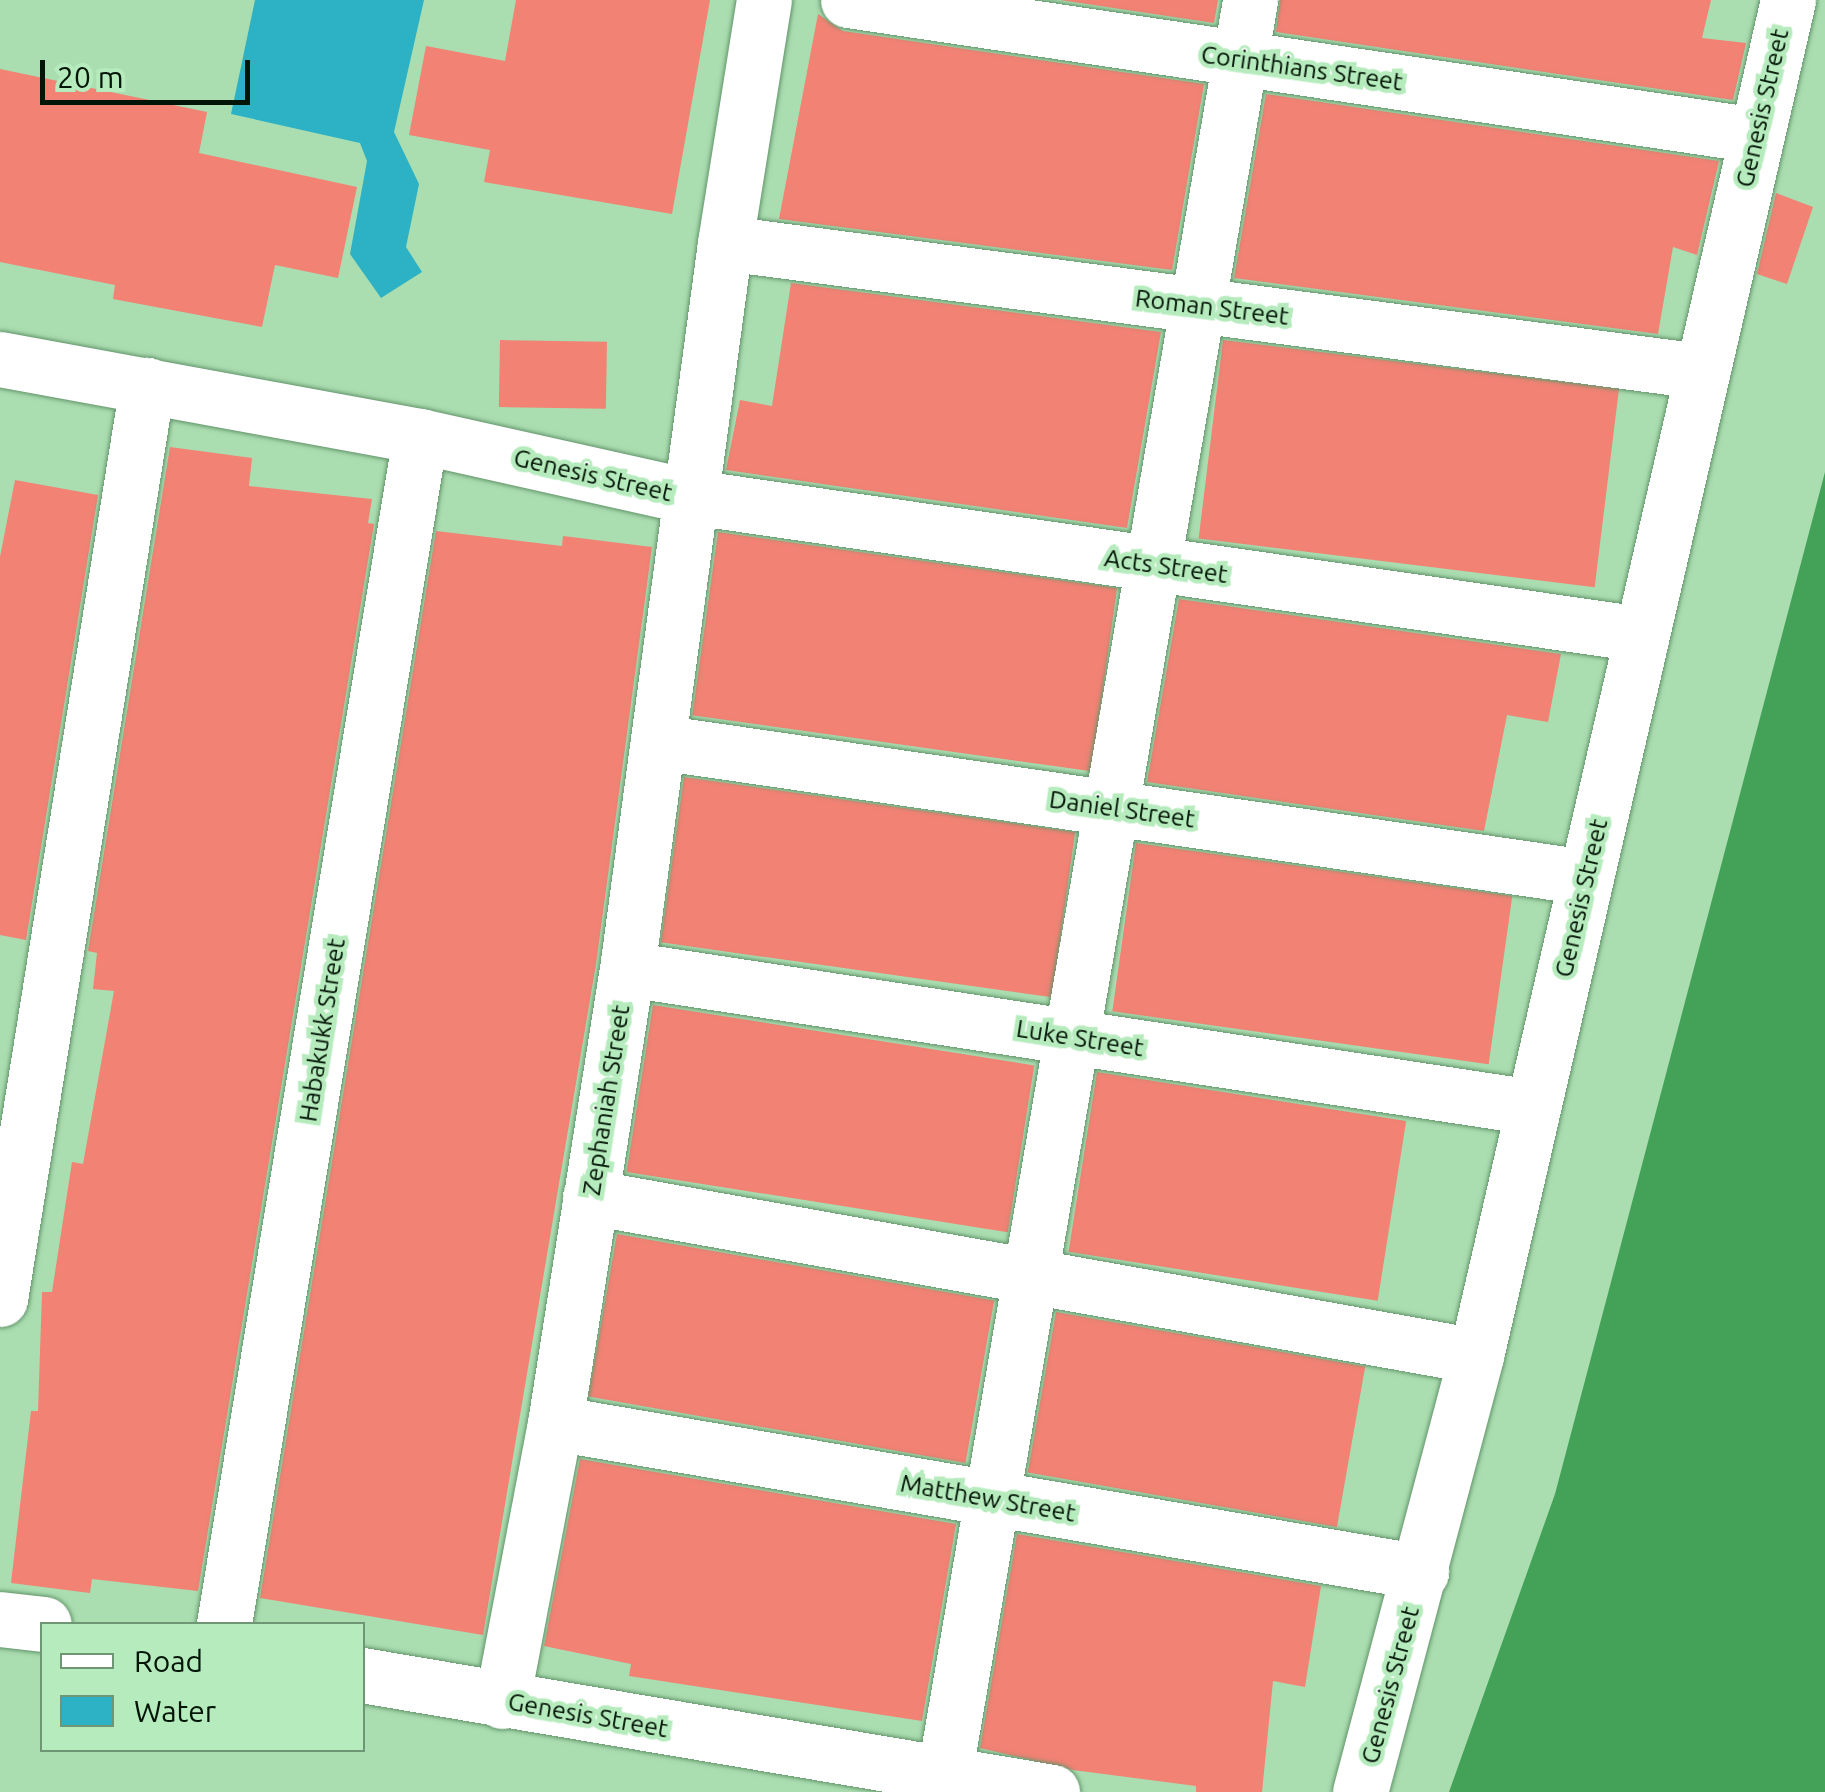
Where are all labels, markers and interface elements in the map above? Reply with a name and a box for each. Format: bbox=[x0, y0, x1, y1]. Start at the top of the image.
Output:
street label: Genesis Street bbox=[1729, 26, 1795, 190]
street label: Corinthians Street bbox=[1199, 39, 1405, 97]
scale bar bbox=[45, 40, 255, 102]
text: 20 m bbox=[57, 60, 124, 94]
street label: Roman Street bbox=[1134, 283, 1290, 331]
street label: Genesis Street bbox=[511, 442, 675, 508]
street label: Acts Street bbox=[1102, 543, 1230, 589]
street label: Daniel Street bbox=[1047, 784, 1197, 834]
street label: Genesis Street bbox=[1548, 816, 1614, 980]
street label: Habakukk Street bbox=[293, 936, 351, 1124]
street label: Zephaniah Street bbox=[576, 1003, 636, 1197]
street label: Luke Street bbox=[1014, 1013, 1146, 1063]
street label: Matthew Street bbox=[898, 1468, 1078, 1528]
street label: Genesis Street bbox=[1355, 1603, 1425, 1767]
legend bbox=[40, 1622, 365, 1752]
text: Road bbox=[134, 1644, 203, 1678]
street label: Genesis Street bbox=[506, 1686, 670, 1744]
text: Water bbox=[134, 1694, 216, 1728]

